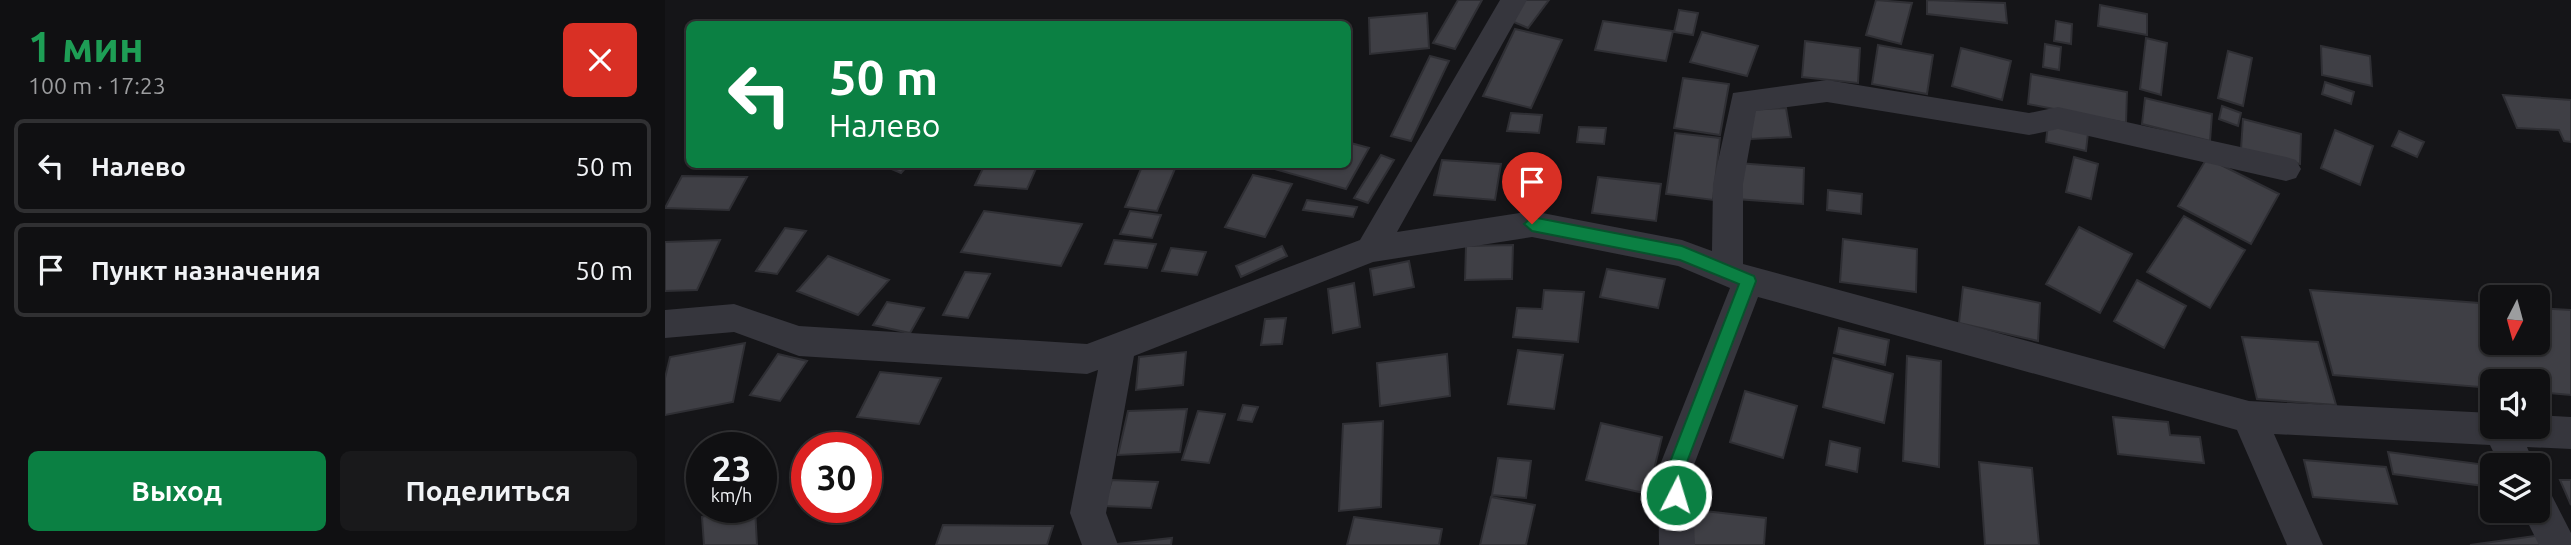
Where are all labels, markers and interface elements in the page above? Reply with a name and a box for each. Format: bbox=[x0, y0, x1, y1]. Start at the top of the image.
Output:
text: 1 мин bbox=[28, 23, 144, 70]
button: close bbox=[563, 23, 637, 97]
icon: left bbox=[714, 49, 805, 140]
text: 50 m bbox=[829, 49, 938, 104]
text: 100 m · 17:23 bbox=[28, 73, 166, 98]
text: Налево bbox=[829, 107, 941, 143]
icon: left bbox=[32, 147, 70, 185]
text: Налево bbox=[91, 152, 186, 181]
text: 50 m bbox=[575, 152, 633, 181]
pin bbox=[1502, 152, 1562, 224]
icon: arrive bbox=[1513, 163, 1551, 201]
icon: arrive bbox=[32, 251, 70, 289]
text: Пункт назначения bbox=[91, 256, 321, 285]
text: 50 m bbox=[575, 256, 633, 285]
north arrow bbox=[2480, 285, 2550, 355]
map controls bbox=[2480, 285, 2550, 523]
button: sound bbox=[2480, 369, 2550, 439]
speed limit sign: 30 bbox=[791, 432, 882, 523]
text: 23 bbox=[712, 448, 751, 488]
button: Выход bbox=[28, 451, 326, 531]
button: Поделиться bbox=[340, 451, 637, 531]
button: layers bbox=[2480, 453, 2550, 523]
position arrow bbox=[1639, 458, 1713, 532]
text: km/h bbox=[711, 485, 752, 505]

